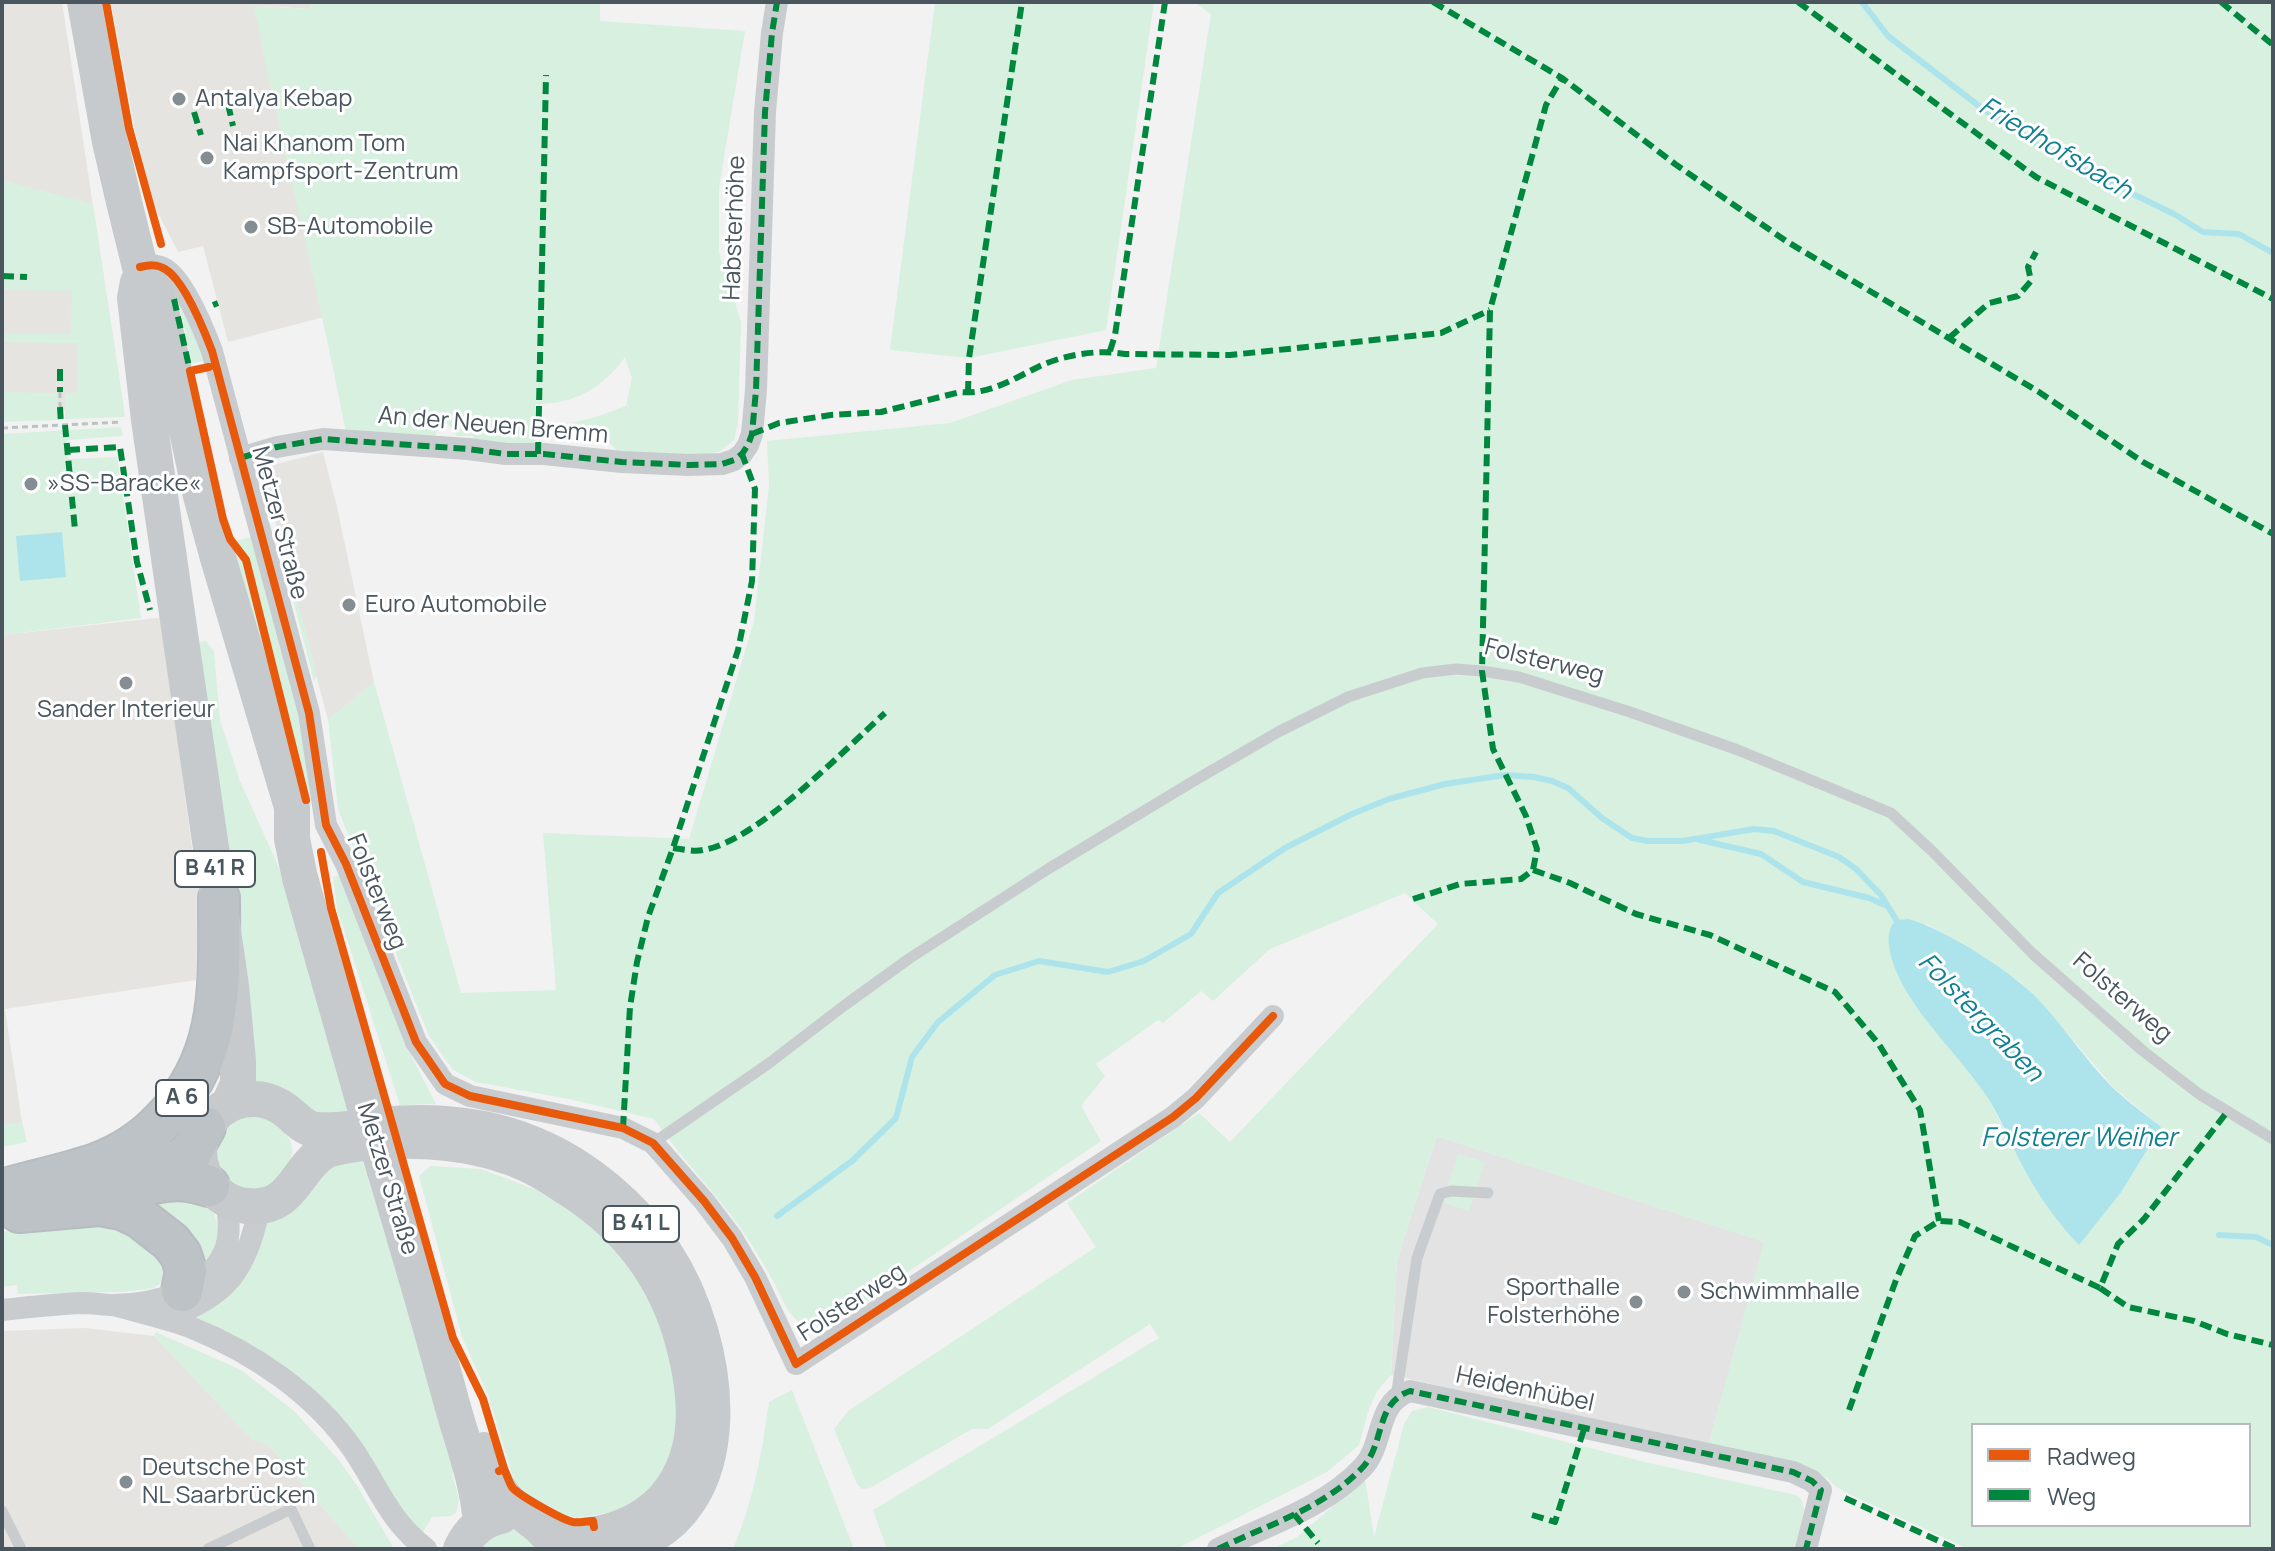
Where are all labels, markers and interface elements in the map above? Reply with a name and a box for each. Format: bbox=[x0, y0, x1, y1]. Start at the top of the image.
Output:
place label: Antalya Kebap bbox=[195, 85, 352, 113]
marker: Antalya Kebap bbox=[170, 90, 188, 108]
water label: Friedhofsbach bbox=[1973, 91, 2137, 207]
place label: Nai Khanom Tom Kampfsport-Zentrum bbox=[223, 130, 459, 186]
marker: Nai Khanom Tom Kampfsport-Zentrum bbox=[198, 149, 216, 167]
street label: Habsterhöhe bbox=[718, 155, 752, 301]
place label: SB-Automobile bbox=[267, 213, 433, 241]
marker: SB-Automobile bbox=[242, 218, 260, 236]
street label: An der Neuen Bremm bbox=[377, 402, 609, 450]
street label: Metzer Straße bbox=[245, 443, 313, 603]
place label: »SS-Baracke« bbox=[47, 470, 201, 498]
marker: »SS-Baracke« bbox=[22, 475, 40, 493]
place label: Euro Automobile bbox=[365, 591, 547, 619]
marker: Euro Automobile bbox=[340, 596, 358, 614]
street label: Folsterweg bbox=[1481, 633, 1607, 691]
marker: Sander Interieur bbox=[117, 674, 135, 692]
place label: Sander Interieur bbox=[37, 696, 215, 724]
street label: Folsterweg bbox=[340, 830, 412, 954]
road number: B 41 R bbox=[175, 851, 255, 887]
water label: Folstergraben bbox=[1911, 947, 2049, 1089]
street label: Folsterweg bbox=[2066, 947, 2178, 1049]
road number: A 6 bbox=[156, 1080, 208, 1116]
street label: Metzer Straße bbox=[350, 1100, 424, 1258]
water label: Folsterer Weiher bbox=[1981, 1123, 2177, 1155]
road number: B 41 L bbox=[603, 1206, 679, 1242]
street label: Folsterweg bbox=[793, 1258, 911, 1348]
place label: Sporthalle Folsterhöhe bbox=[1487, 1274, 1620, 1330]
place label: Schwimmhalle bbox=[1700, 1278, 1860, 1306]
marker: Schwimmhalle bbox=[1675, 1283, 1693, 1301]
marker: Sporthalle Folsterhöhe bbox=[1627, 1293, 1645, 1311]
street label: Heidenhübel bbox=[1453, 1361, 1597, 1419]
legend bbox=[1971, 1423, 2251, 1527]
text: Radweg bbox=[2047, 1439, 2136, 1472]
place label: Deutsche Post NL Saarbrücken bbox=[142, 1454, 316, 1510]
marker: Deutsche Post NL Saarbrücken bbox=[117, 1473, 135, 1491]
text: Weg bbox=[2047, 1479, 2096, 1512]

